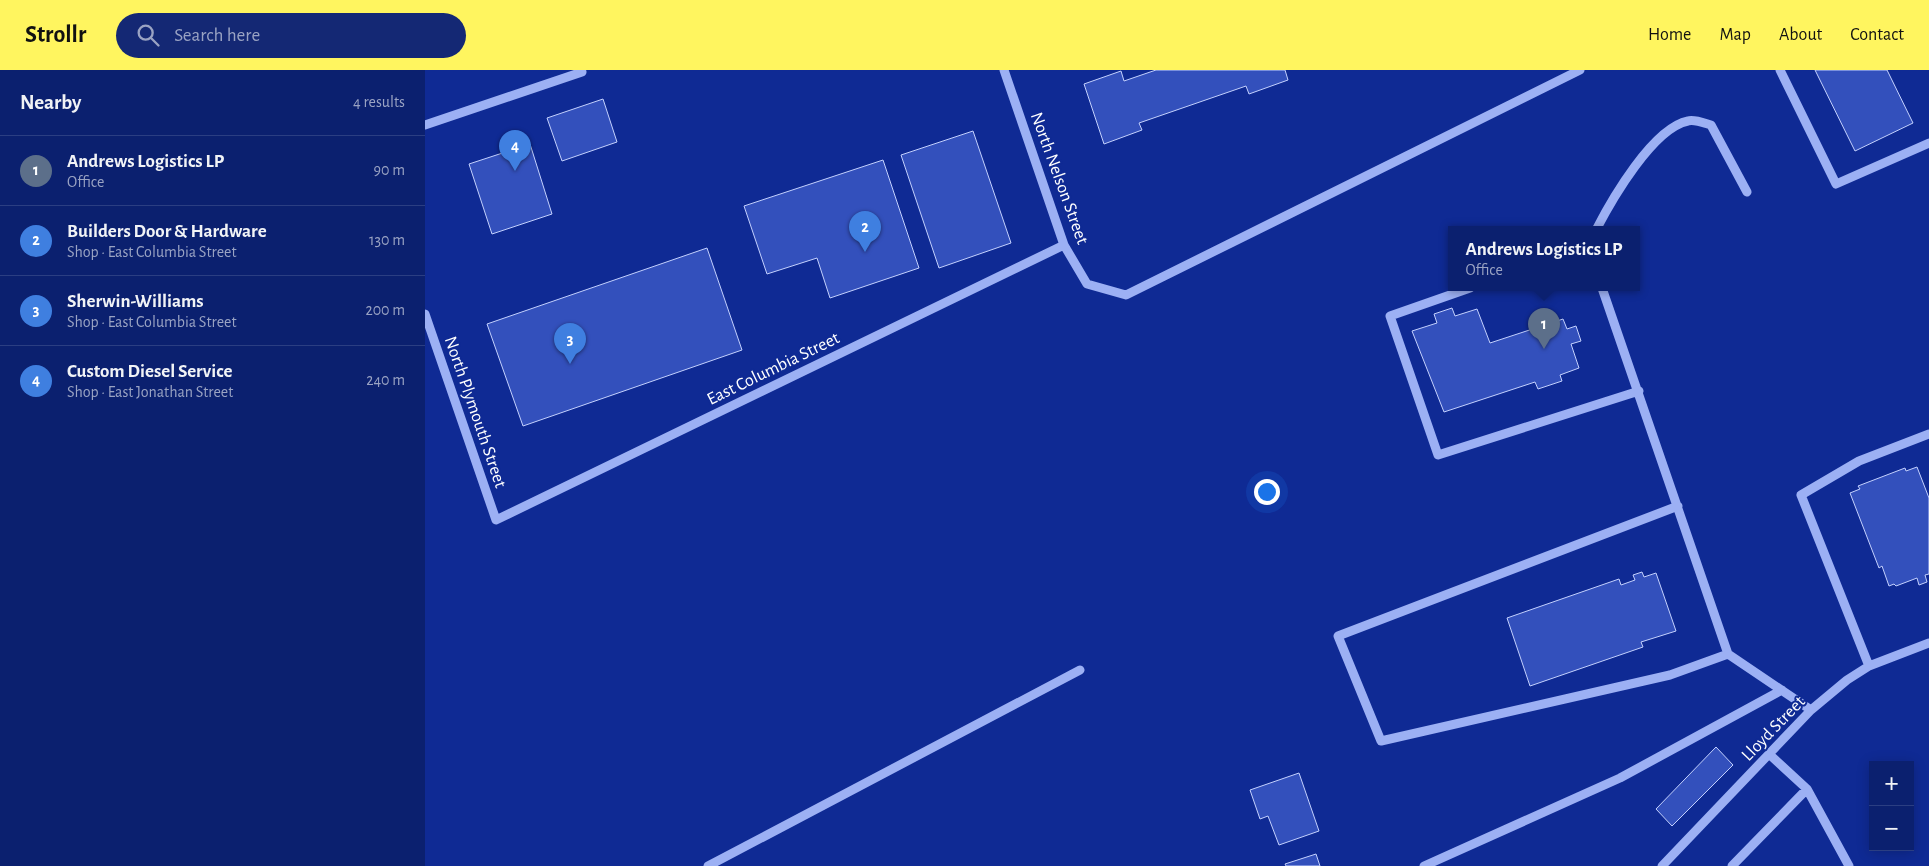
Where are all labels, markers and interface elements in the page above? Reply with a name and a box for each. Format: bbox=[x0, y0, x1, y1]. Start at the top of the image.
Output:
search box bbox=[116, 13, 466, 58]
icon: search bbox=[134, 21, 162, 49]
text: Strollr bbox=[25, 23, 86, 47]
text: Search here bbox=[174, 26, 260, 45]
text: Home bbox=[1648, 26, 1691, 44]
text: Map bbox=[1719, 26, 1751, 44]
text: About bbox=[1779, 26, 1822, 44]
text: Contact bbox=[1850, 26, 1904, 44]
text: Nearby bbox=[20, 92, 81, 113]
text: 4 results bbox=[353, 94, 405, 110]
street label: North Nelson Street bbox=[1027, 110, 1091, 247]
pin: 4 bbox=[499, 130, 531, 171]
text: Andrews Logistics LP bbox=[67, 152, 224, 171]
text: 1 bbox=[33, 162, 39, 178]
text: 90 m bbox=[374, 162, 405, 178]
text: Office bbox=[67, 174, 104, 190]
pin: 2 bbox=[849, 211, 881, 252]
text: Builders Door & Hardware bbox=[67, 222, 267, 241]
popup bbox=[1448, 226, 1640, 291]
text: 2 bbox=[32, 232, 40, 248]
text: 130 m bbox=[369, 232, 405, 248]
text: Andrews Logistics LP bbox=[1465, 240, 1623, 259]
text: Shop · East Columbia Street bbox=[67, 244, 237, 260]
text: Office bbox=[1465, 262, 1503, 278]
text: Sherwin-Williams bbox=[67, 292, 204, 311]
text: 3 bbox=[33, 302, 39, 318]
text: 200 m bbox=[365, 302, 405, 318]
pin: 1 bbox=[1528, 308, 1560, 349]
text: Shop · East Columbia Street bbox=[67, 314, 237, 330]
pin: 3 bbox=[554, 323, 586, 364]
street label: East Columbia Street bbox=[704, 329, 843, 409]
street label: North Plymouth Street bbox=[441, 334, 509, 491]
text: Custom Diesel Service bbox=[67, 362, 233, 381]
text: 4 bbox=[32, 372, 40, 388]
text: 240 m bbox=[366, 372, 405, 388]
text: Shop · East Jonathan Street bbox=[67, 384, 233, 400]
your location bbox=[1254, 479, 1280, 505]
street label: Lloyd Street bbox=[1739, 693, 1809, 765]
map controls bbox=[1869, 761, 1914, 851]
button: + bbox=[1869, 761, 1914, 806]
button: − bbox=[1869, 806, 1914, 851]

